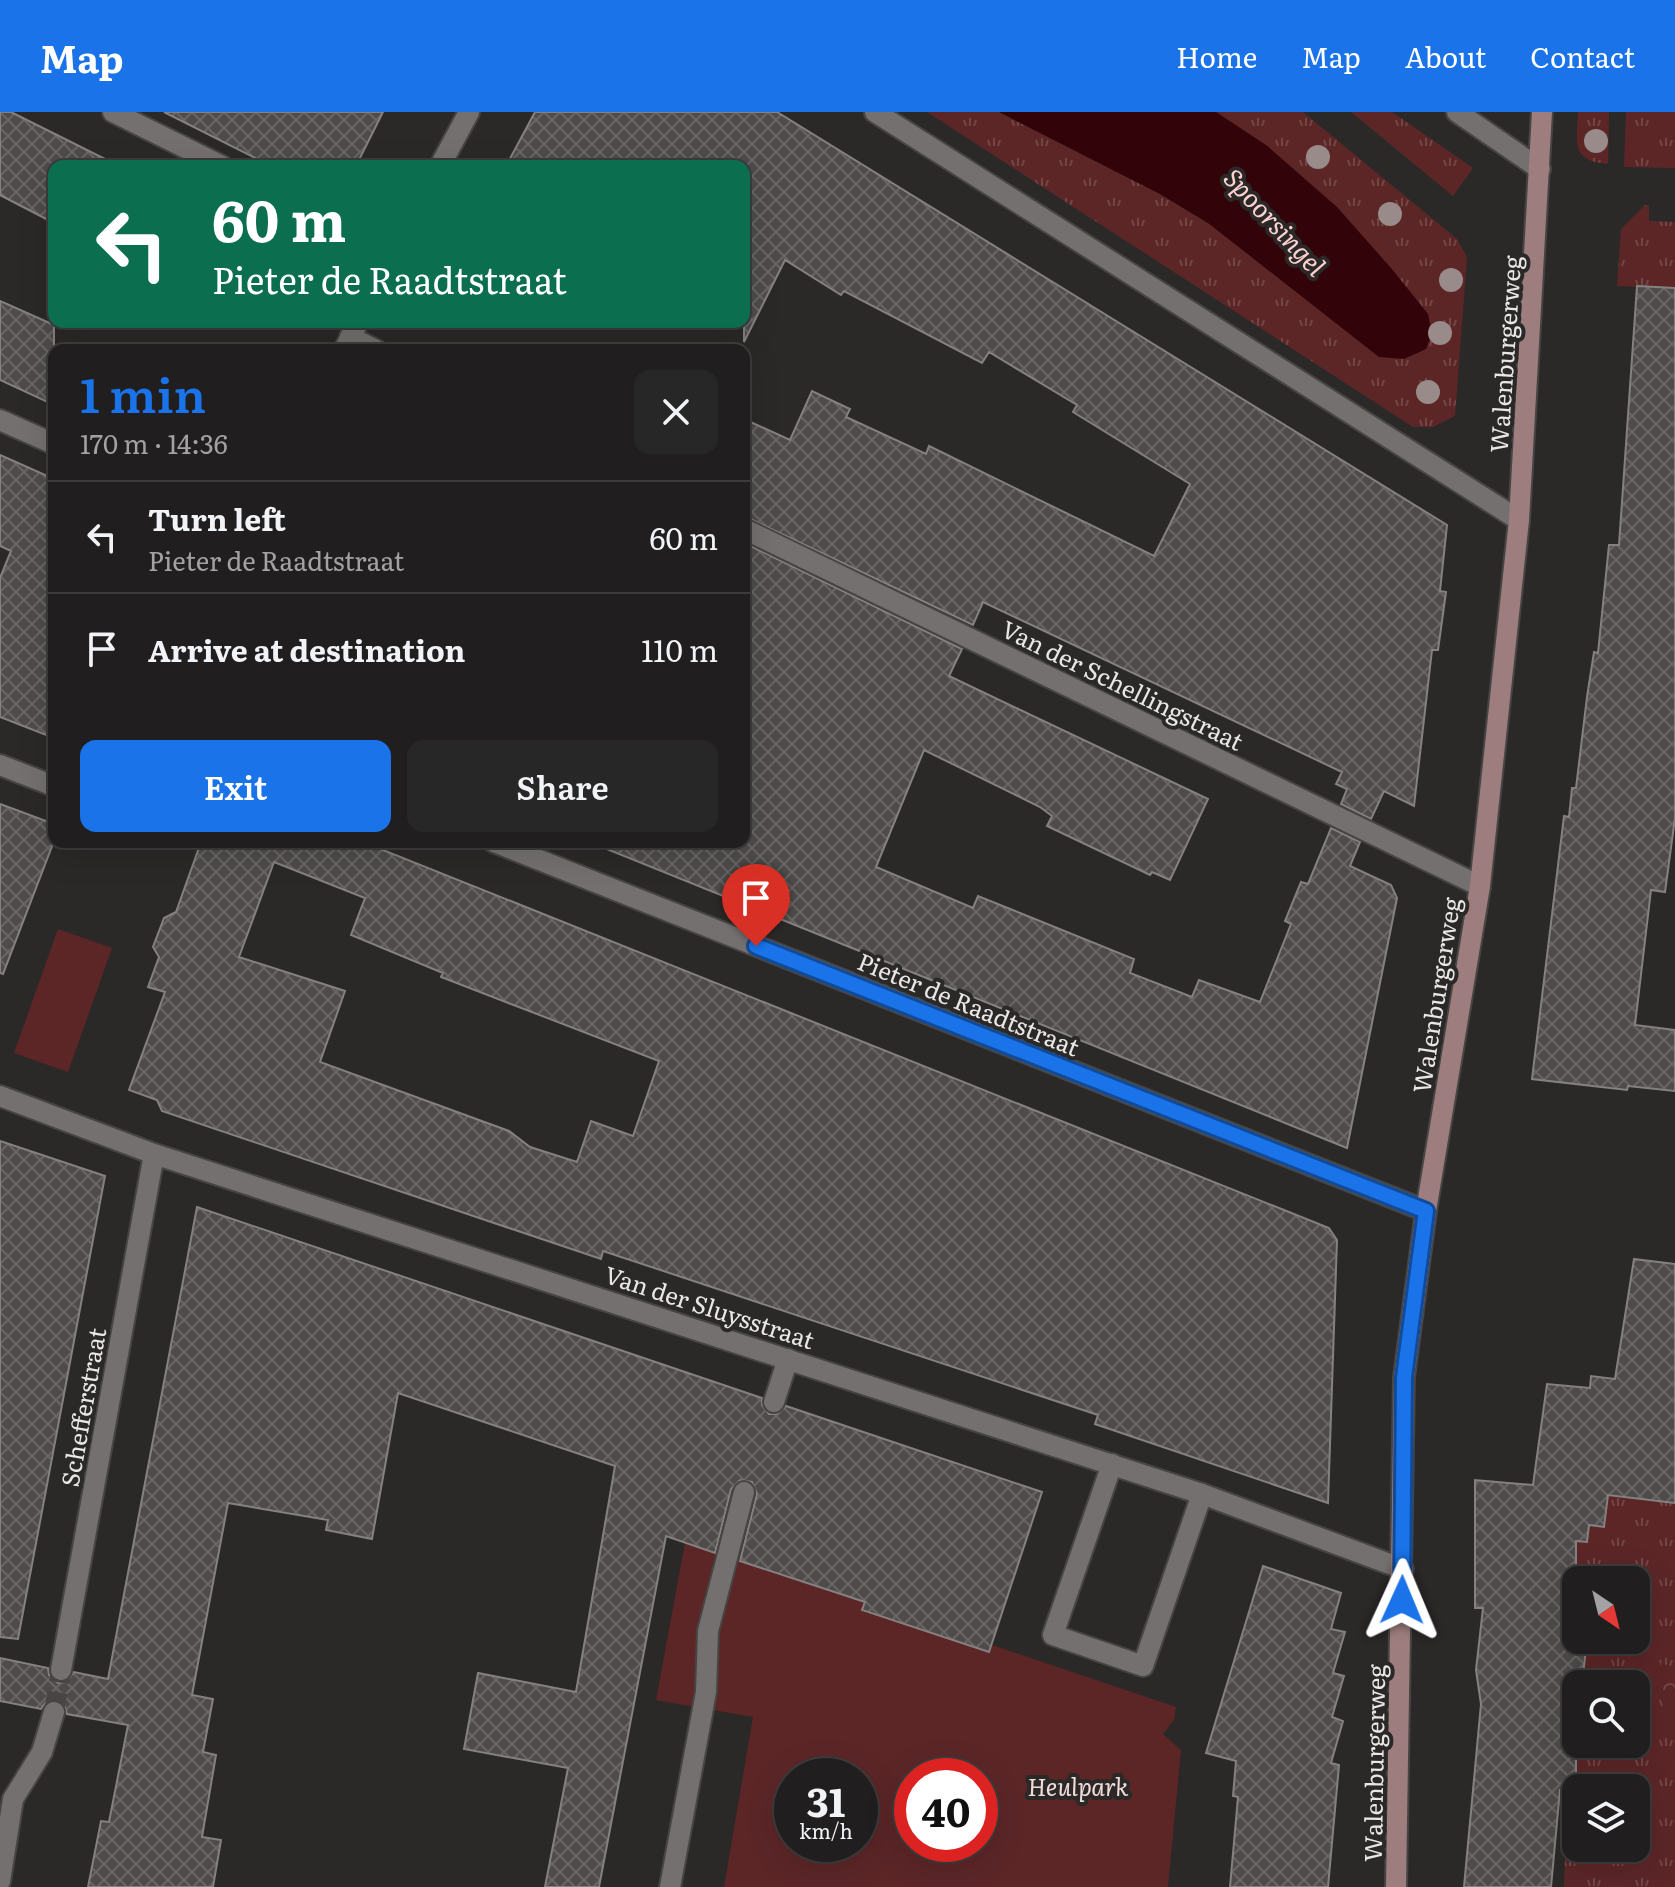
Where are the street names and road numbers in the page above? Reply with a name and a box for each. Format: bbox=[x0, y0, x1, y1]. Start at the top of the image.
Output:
street label: Walenburgerweg bbox=[1480, 254, 1528, 454]
street label: Van der Schellingstraat bbox=[996, 610, 1250, 758]
street label: Walenburgerweg bbox=[1402, 894, 1468, 1095]
street label: Pieter de Raadtstraat bbox=[853, 942, 1086, 1064]
street label: Van der Sluysstraat bbox=[601, 1256, 820, 1357]
street label: Schefferstraat bbox=[51, 1324, 113, 1489]
street label: Walenburgerweg bbox=[1354, 1663, 1392, 1862]

